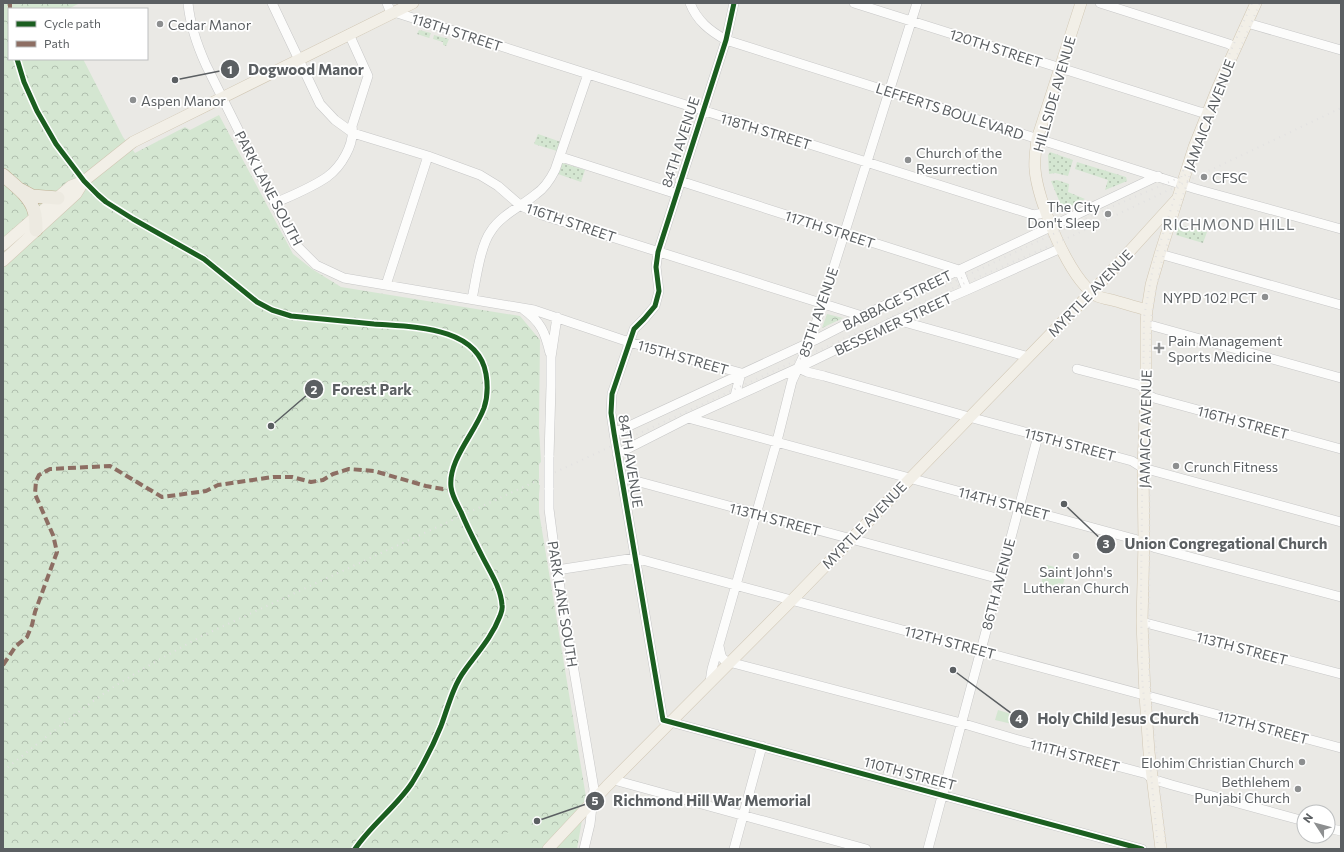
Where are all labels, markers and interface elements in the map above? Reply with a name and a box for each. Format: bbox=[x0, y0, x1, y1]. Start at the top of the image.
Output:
legend bbox=[8, 8, 148, 60]
street label: 118TH STREET bbox=[410, 9, 504, 55]
text: Cycle path bbox=[44, 16, 101, 30]
place label: Cedar Manor bbox=[168, 16, 252, 33]
marker: Cedar Manor bbox=[155, 19, 165, 29]
street label: 120TH STREET bbox=[947, 25, 1045, 71]
street label: HILLSIDE AVENUE bbox=[1029, 34, 1079, 154]
text: Path bbox=[44, 36, 70, 50]
callout: Dogwood Manor bbox=[220, 56, 372, 83]
street label: JAMAICA AVENUE bbox=[1180, 57, 1238, 173]
text: Dogwood Manor bbox=[248, 60, 364, 78]
text: 1 bbox=[227, 62, 233, 76]
street label: LEFFERTS BOULEVARD bbox=[874, 79, 1026, 143]
place label: Aspen Manor bbox=[141, 92, 226, 109]
marker: Aspen Manor bbox=[128, 95, 138, 105]
street label: 84TH AVENUE bbox=[657, 95, 703, 189]
street label: 118TH STREET bbox=[718, 109, 814, 153]
street label: PARK LANE SOUTH bbox=[232, 128, 306, 248]
place label: Church of the Resurrection bbox=[916, 144, 1002, 177]
marker: Church of the Resurrection bbox=[903, 155, 913, 165]
place label: CFSC bbox=[1212, 169, 1247, 186]
marker: CFSC bbox=[1199, 172, 1209, 182]
place label: The City Don't Sleep bbox=[1027, 198, 1100, 231]
street label: 116TH STREET bbox=[524, 199, 618, 245]
street label: 117TH STREET bbox=[783, 206, 877, 252]
marker: The City Don't Sleep bbox=[1103, 209, 1113, 219]
district label: RICHMOND HILL bbox=[1163, 215, 1295, 233]
street label: MYRTLE AVENUE bbox=[1044, 246, 1136, 340]
street label: 85TH AVENUE bbox=[795, 265, 841, 359]
street label: BABBAGE STREET bbox=[840, 266, 954, 334]
street label: BESSEMER STREET bbox=[831, 289, 955, 359]
place label: NYPD 102 PCT bbox=[1163, 289, 1257, 306]
marker: NYPD 102 PCT bbox=[1260, 292, 1270, 302]
place label: Pain Management Sports Medicine bbox=[1168, 332, 1283, 365]
street label: 115TH STREET bbox=[636, 336, 730, 378]
marker: Pain Management Sports Medicine bbox=[1153, 342, 1165, 354]
street label: JAMAICA AVENUE bbox=[1135, 370, 1155, 488]
callout: Forest Park bbox=[304, 376, 420, 403]
text: Forest Park bbox=[332, 380, 412, 398]
text: 2 bbox=[311, 382, 318, 396]
street label: 116TH STREET bbox=[1195, 402, 1291, 442]
street label: 84TH AVENUE bbox=[615, 413, 647, 509]
street label: 115TH STREET bbox=[1022, 424, 1118, 464]
place label: Crunch Fitness bbox=[1184, 458, 1278, 475]
marker: Crunch Fitness bbox=[1171, 461, 1181, 471]
street label: MYRTLE AVENUE bbox=[818, 478, 910, 572]
street label: 114TH STREET bbox=[956, 483, 1052, 523]
street label: 113TH STREET bbox=[728, 499, 822, 539]
callout: Union Congregational Church bbox=[1096, 531, 1335, 558]
text: Union Congregational Church bbox=[1125, 534, 1327, 552]
street label: 86TH AVENUE bbox=[978, 536, 1018, 632]
text: 3 bbox=[1103, 536, 1110, 550]
street label: PARK LANE SOUTH bbox=[545, 540, 581, 668]
marker: Saint John's Lutheran Church bbox=[1071, 551, 1081, 561]
place label: Saint John's Lutheran Church bbox=[1023, 563, 1129, 596]
street label: 112TH STREET bbox=[902, 622, 998, 662]
street label: 113TH STREET bbox=[1195, 628, 1289, 668]
callout: Holy Child Jesus Church bbox=[1009, 705, 1207, 732]
street label: 112TH STREET bbox=[1215, 707, 1311, 747]
text: Holy Child Jesus Church bbox=[1037, 709, 1199, 727]
text: 4 bbox=[1015, 711, 1023, 725]
street label: 111TH STREET bbox=[1028, 735, 1122, 775]
street label: 110TH STREET bbox=[862, 753, 958, 793]
place label: Elohim Christian Church bbox=[1141, 754, 1294, 771]
marker: Elohim Christian Church bbox=[1297, 757, 1307, 767]
place label: Bethlehem Punjabi Church bbox=[1194, 773, 1290, 806]
marker: Bethlehem Punjabi Church bbox=[1293, 784, 1303, 794]
callout: Richmond Hill War Memorial bbox=[585, 788, 819, 815]
text: Richmond Hill War Memorial bbox=[613, 791, 811, 809]
text: 5 bbox=[592, 793, 599, 807]
north arrow bbox=[1296, 804, 1336, 844]
text: N bbox=[1300, 811, 1315, 825]

